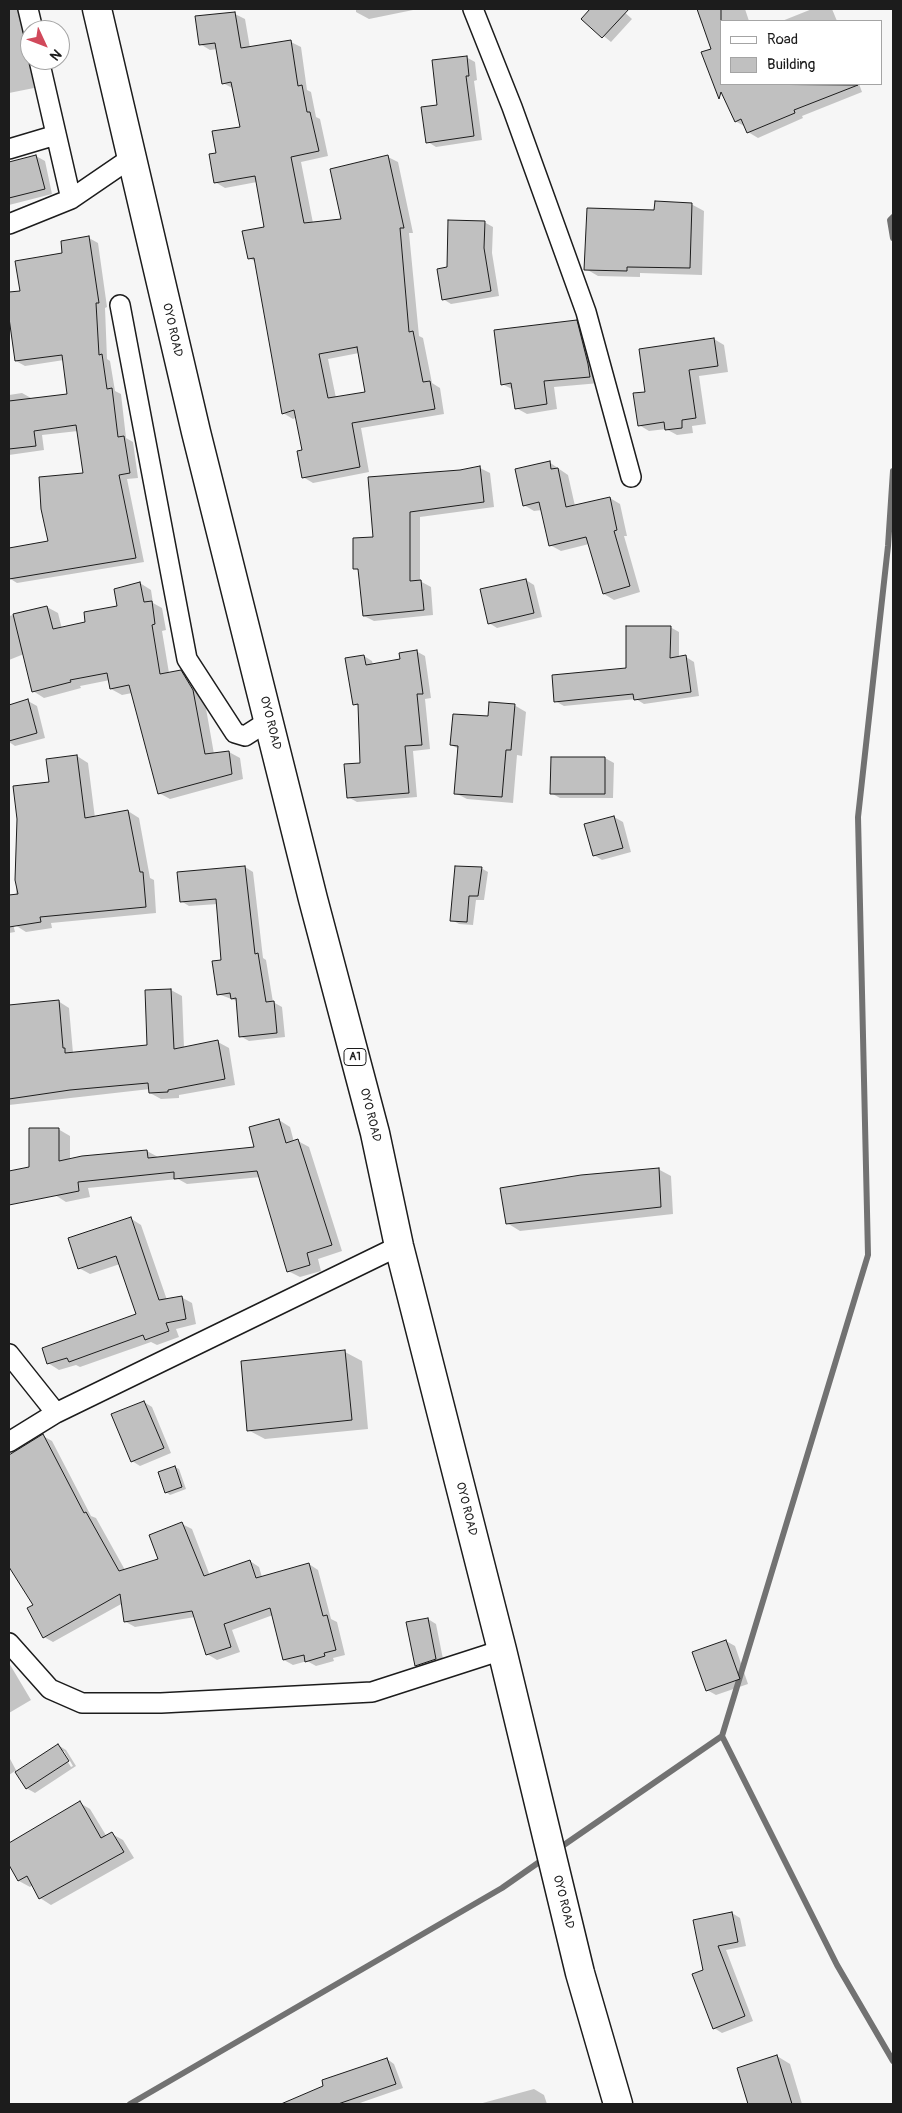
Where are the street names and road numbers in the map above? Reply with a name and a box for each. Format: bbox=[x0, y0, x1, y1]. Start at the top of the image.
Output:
street label: OYO ROAD bbox=[159, 302, 185, 358]
street label: OYO ROAD bbox=[256, 695, 284, 751]
road number: A1 bbox=[344, 1048, 366, 1066]
street label: OYO ROAD bbox=[356, 1087, 384, 1143]
street label: OYO ROAD bbox=[452, 1481, 480, 1537]
street label: OYO ROAD bbox=[549, 1874, 577, 1930]

